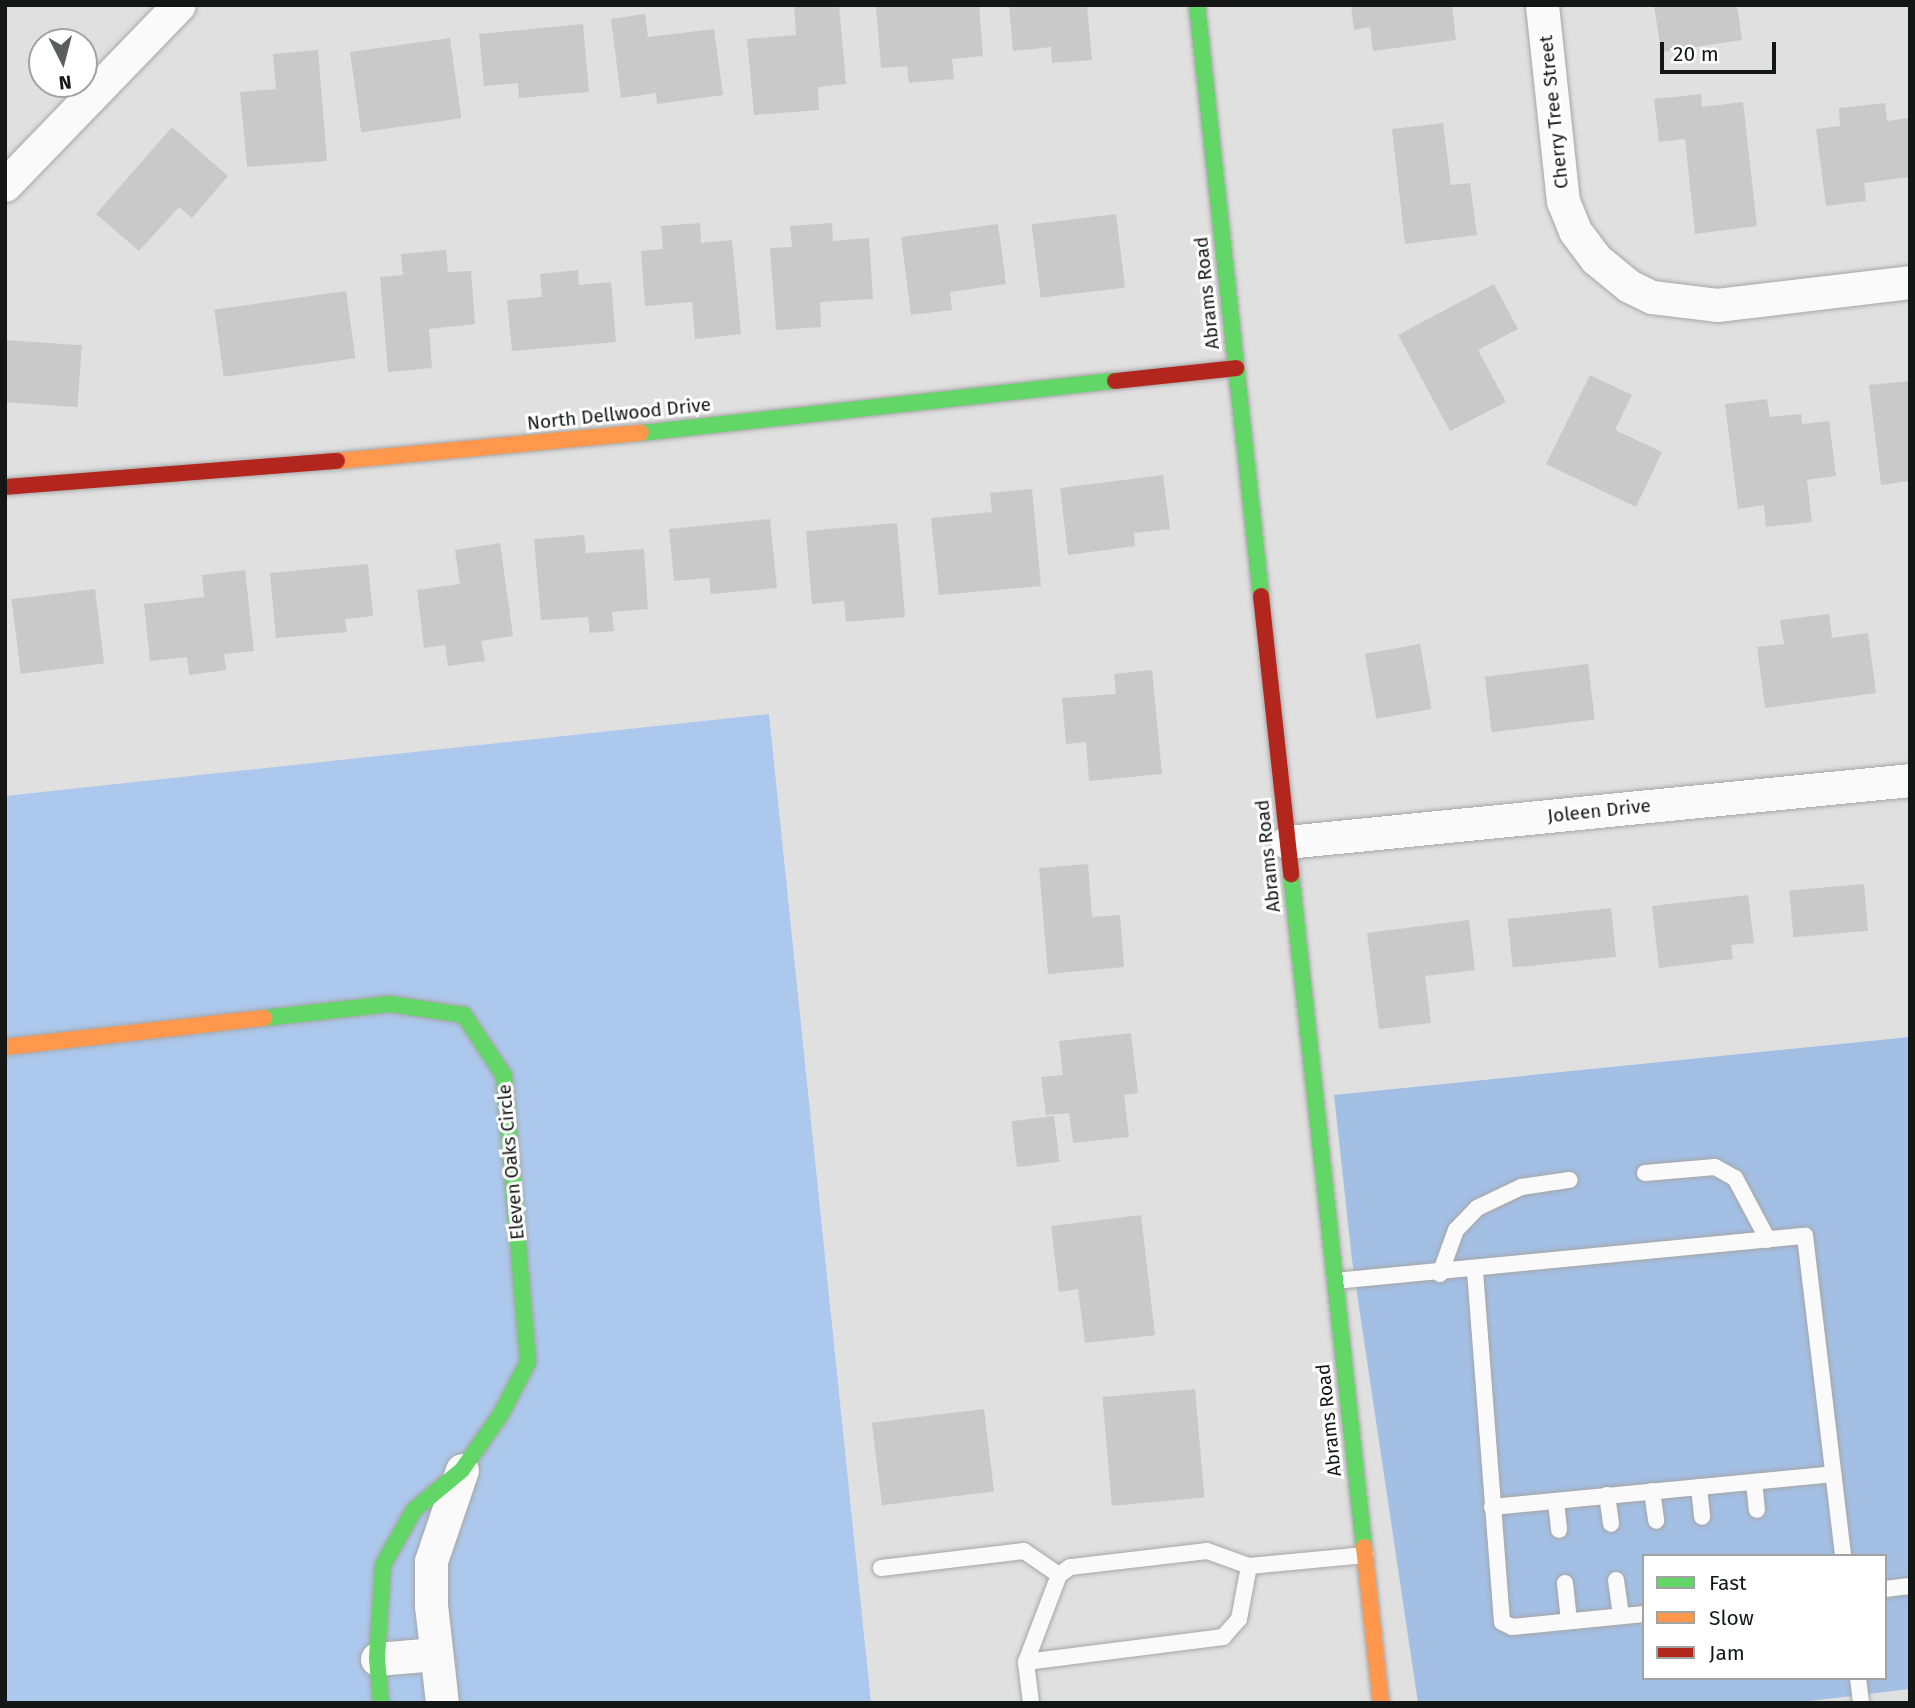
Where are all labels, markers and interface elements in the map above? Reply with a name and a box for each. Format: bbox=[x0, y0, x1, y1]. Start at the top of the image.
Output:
north arrow bbox=[28, 28, 98, 98]
scale bar bbox=[1663, 28, 1778, 72]
street label: Cherry Tree Street bbox=[1535, 34, 1573, 190]
text: 20 m bbox=[1673, 41, 1719, 67]
text: N bbox=[58, 70, 73, 94]
street label: Abrams Road bbox=[1190, 236, 1224, 350]
street label: North Dellwood Drive bbox=[526, 393, 712, 435]
street label: Joleen Drive bbox=[1546, 794, 1652, 828]
street label: Abrams Road bbox=[1251, 799, 1285, 913]
street label: Eleven Oaks Circle bbox=[493, 1083, 529, 1241]
street label: Abrams Road bbox=[1312, 1363, 1346, 1477]
legend bbox=[1642, 1554, 1887, 1680]
text: Fast bbox=[1709, 1570, 1747, 1596]
text: Slow bbox=[1709, 1605, 1754, 1631]
text: Jam bbox=[1709, 1640, 1745, 1666]

